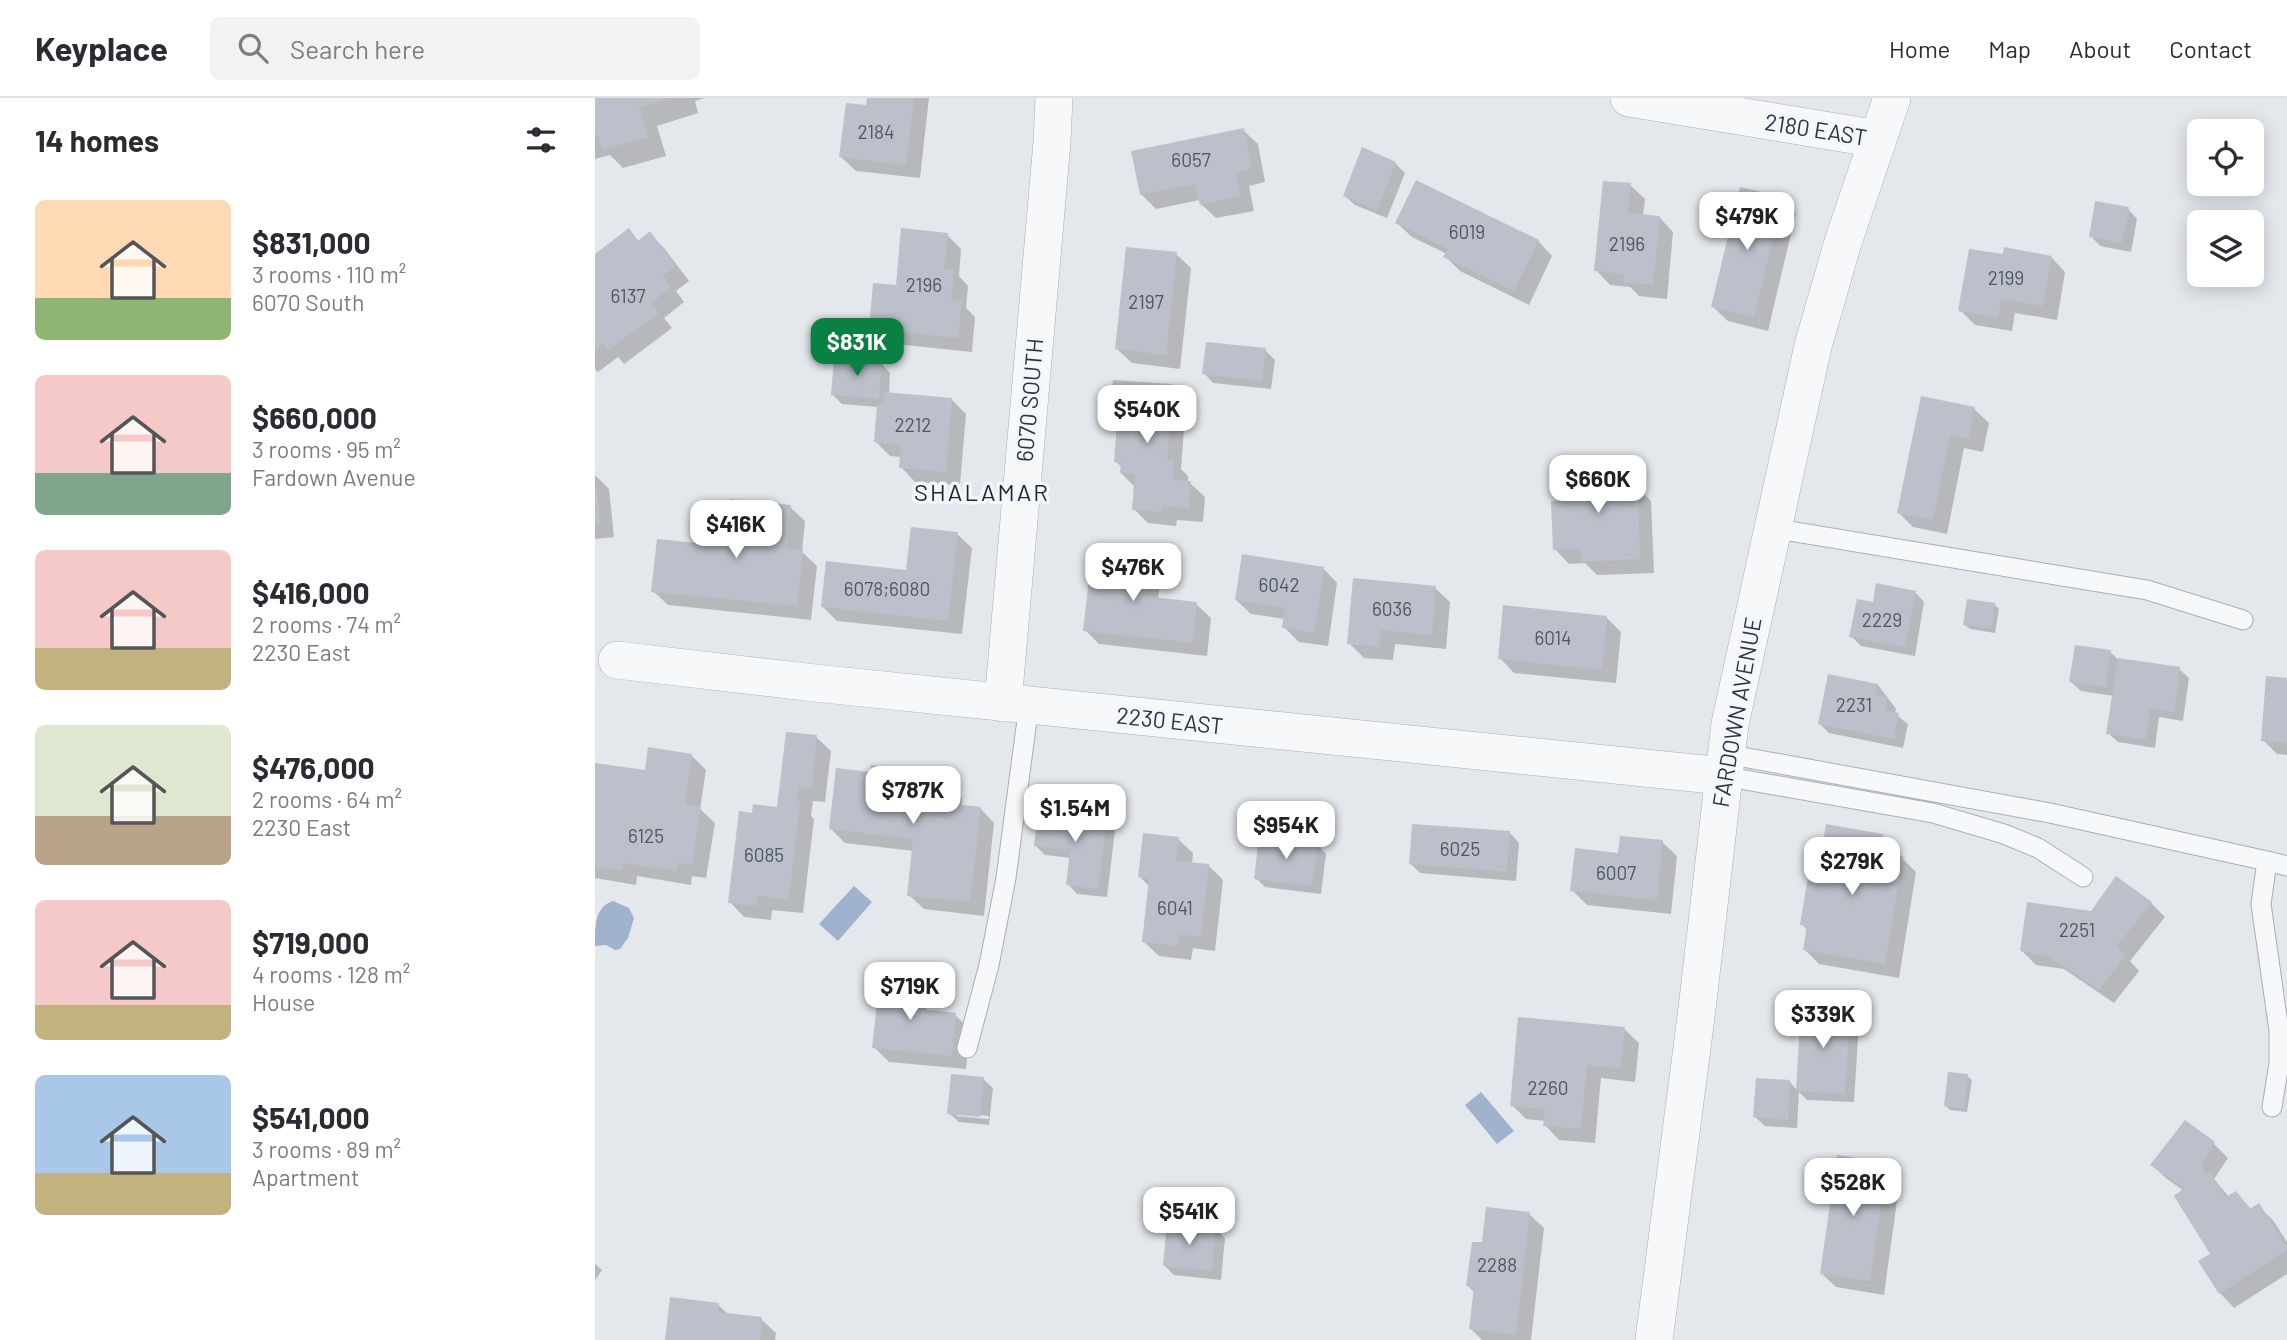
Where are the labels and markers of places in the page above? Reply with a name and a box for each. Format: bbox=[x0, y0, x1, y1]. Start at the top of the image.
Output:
pin: $479K bbox=[1698, 192, 1796, 252]
pin: $831K bbox=[808, 318, 906, 378]
pin: $540K bbox=[1098, 386, 1196, 445]
pin: $660K bbox=[1549, 456, 1647, 515]
pin: $416K bbox=[687, 500, 785, 560]
pin: $476K bbox=[1084, 544, 1182, 603]
pin: $787K bbox=[864, 766, 962, 826]
pin: $1.54M bbox=[1018, 784, 1132, 844]
pin: $954K bbox=[1237, 802, 1335, 861]
pin: $279K bbox=[1803, 838, 1901, 897]
pin: $719K bbox=[861, 962, 959, 1022]
pin: $339K bbox=[1774, 990, 1872, 1050]
pin: $528K bbox=[1804, 1158, 1902, 1218]
pin: $541K bbox=[1140, 1188, 1238, 1247]

